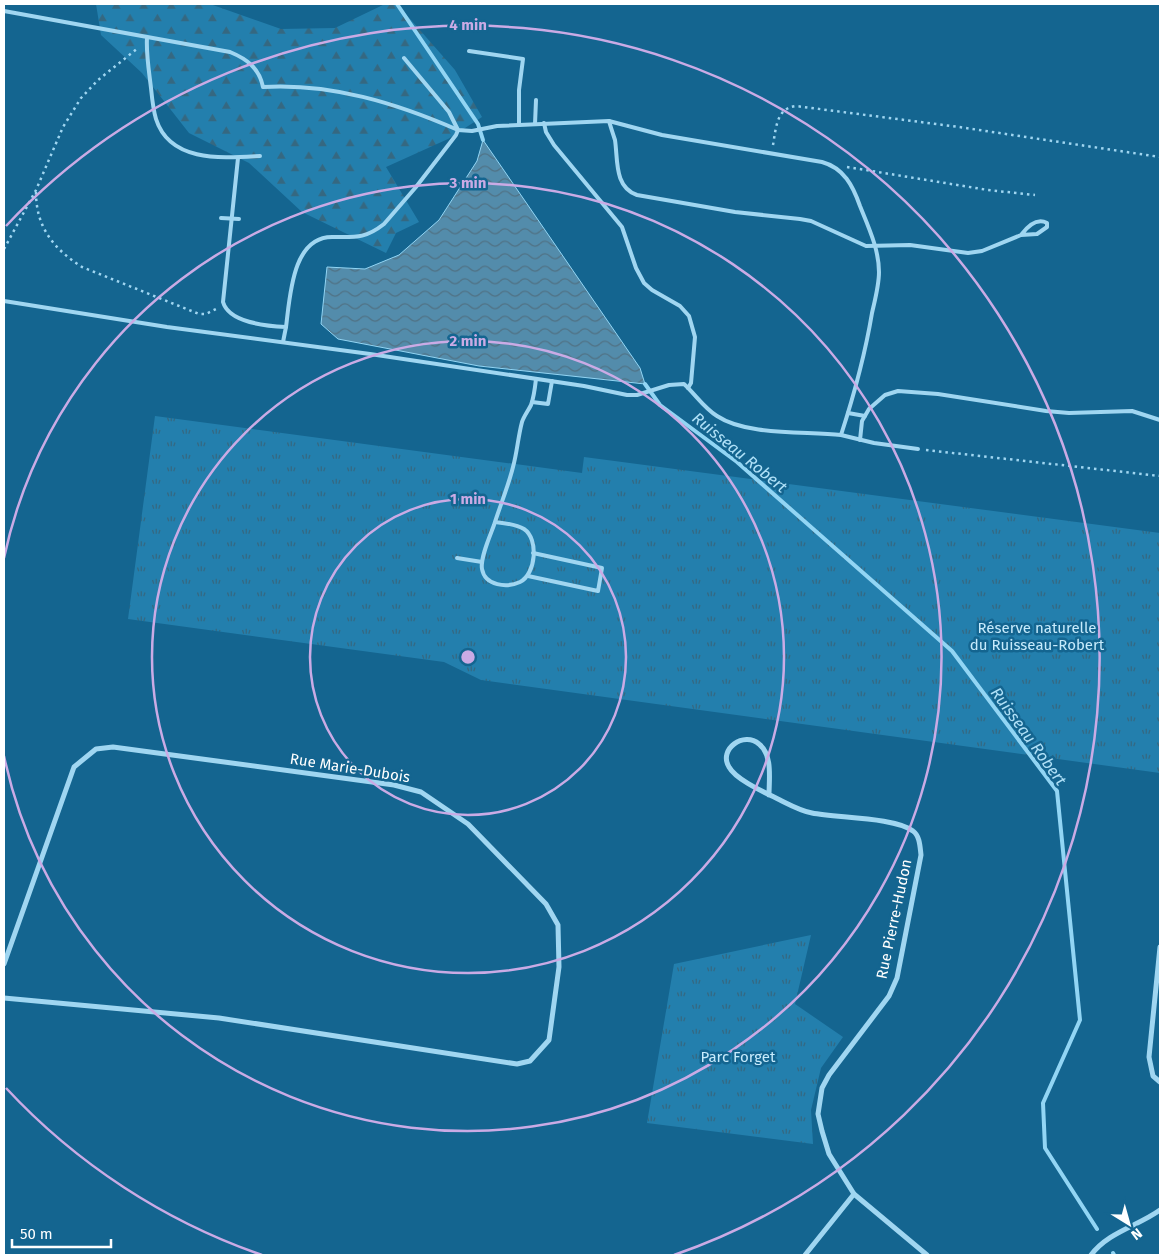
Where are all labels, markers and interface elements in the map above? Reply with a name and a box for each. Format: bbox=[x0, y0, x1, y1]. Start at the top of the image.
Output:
text: 4 min bbox=[449, 16, 487, 34]
text: 3 min bbox=[449, 174, 486, 192]
text: 2 min bbox=[450, 332, 486, 350]
water label: Ruisseau Robert bbox=[688, 408, 791, 497]
text: 1 min bbox=[450, 490, 486, 508]
park label: Réserve naturelle du Ruisseau-Robert bbox=[970, 619, 1105, 654]
centre of rings bbox=[459, 648, 477, 666]
water label: Ruisseau Robert bbox=[987, 684, 1071, 789]
street label: Rue Marie-Dubois bbox=[289, 750, 411, 786]
street label: Rue Pierre-Hudon bbox=[873, 858, 915, 980]
park label: Parc Forget bbox=[701, 1048, 776, 1066]
north arrow bbox=[1104, 1199, 1154, 1249]
scale bar bbox=[12, 1216, 111, 1248]
text: N bbox=[1128, 1224, 1145, 1244]
text: 50 m bbox=[20, 1225, 53, 1243]

